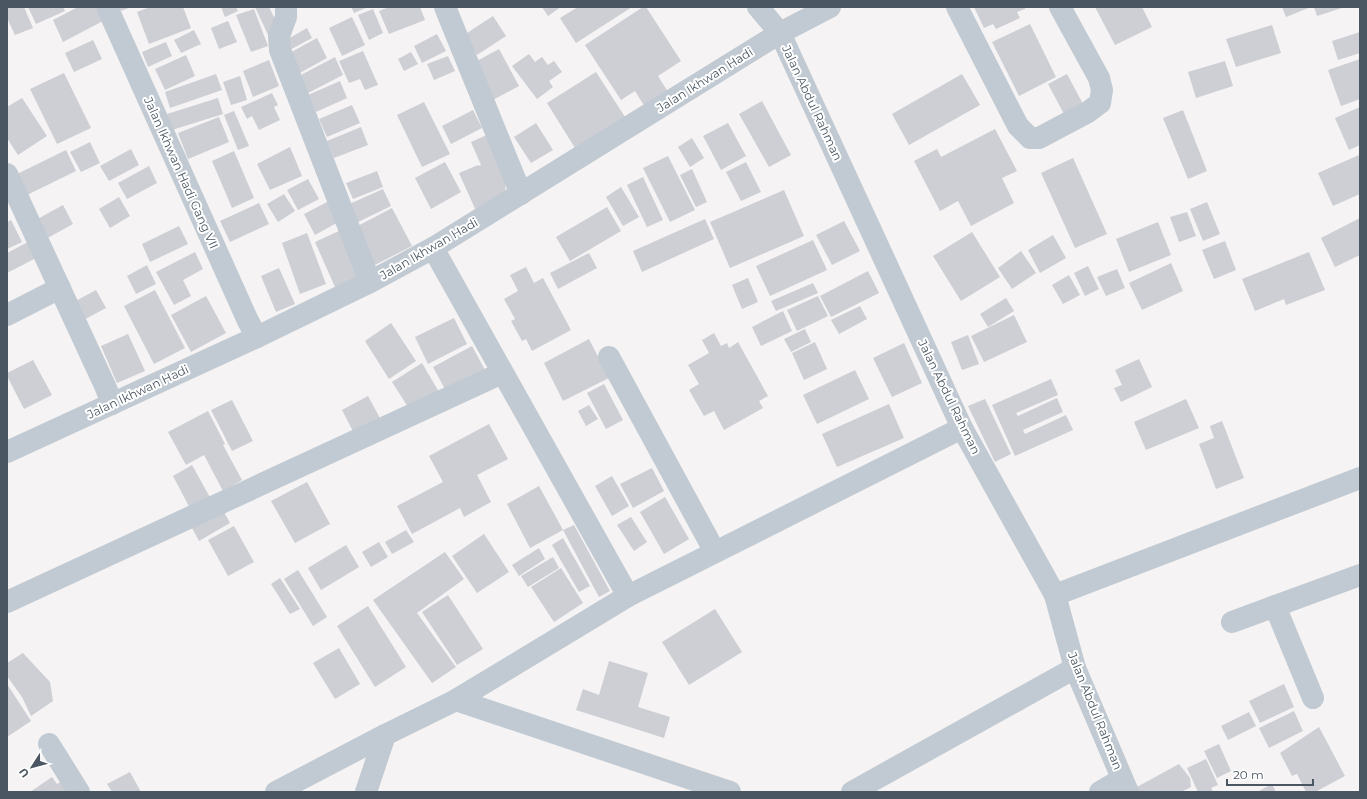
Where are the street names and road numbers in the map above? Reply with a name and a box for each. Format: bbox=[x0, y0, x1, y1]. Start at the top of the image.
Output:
street label: Jalan Abdul Rahman bbox=[779, 42, 846, 163]
street label: Jalan Ikhwan Hadi bbox=[653, 44, 755, 116]
street label: Jalan Ikhwan Hadi Gang VII bbox=[141, 94, 222, 251]
street label: Jalan Ikhwan Hadi bbox=[376, 214, 480, 283]
street label: Jalan Abdul Rahman bbox=[915, 336, 984, 457]
street label: Jalan Ikhwan Hadi bbox=[84, 361, 191, 422]
street label: Jalan Abdul Rahman bbox=[1065, 649, 1126, 772]

